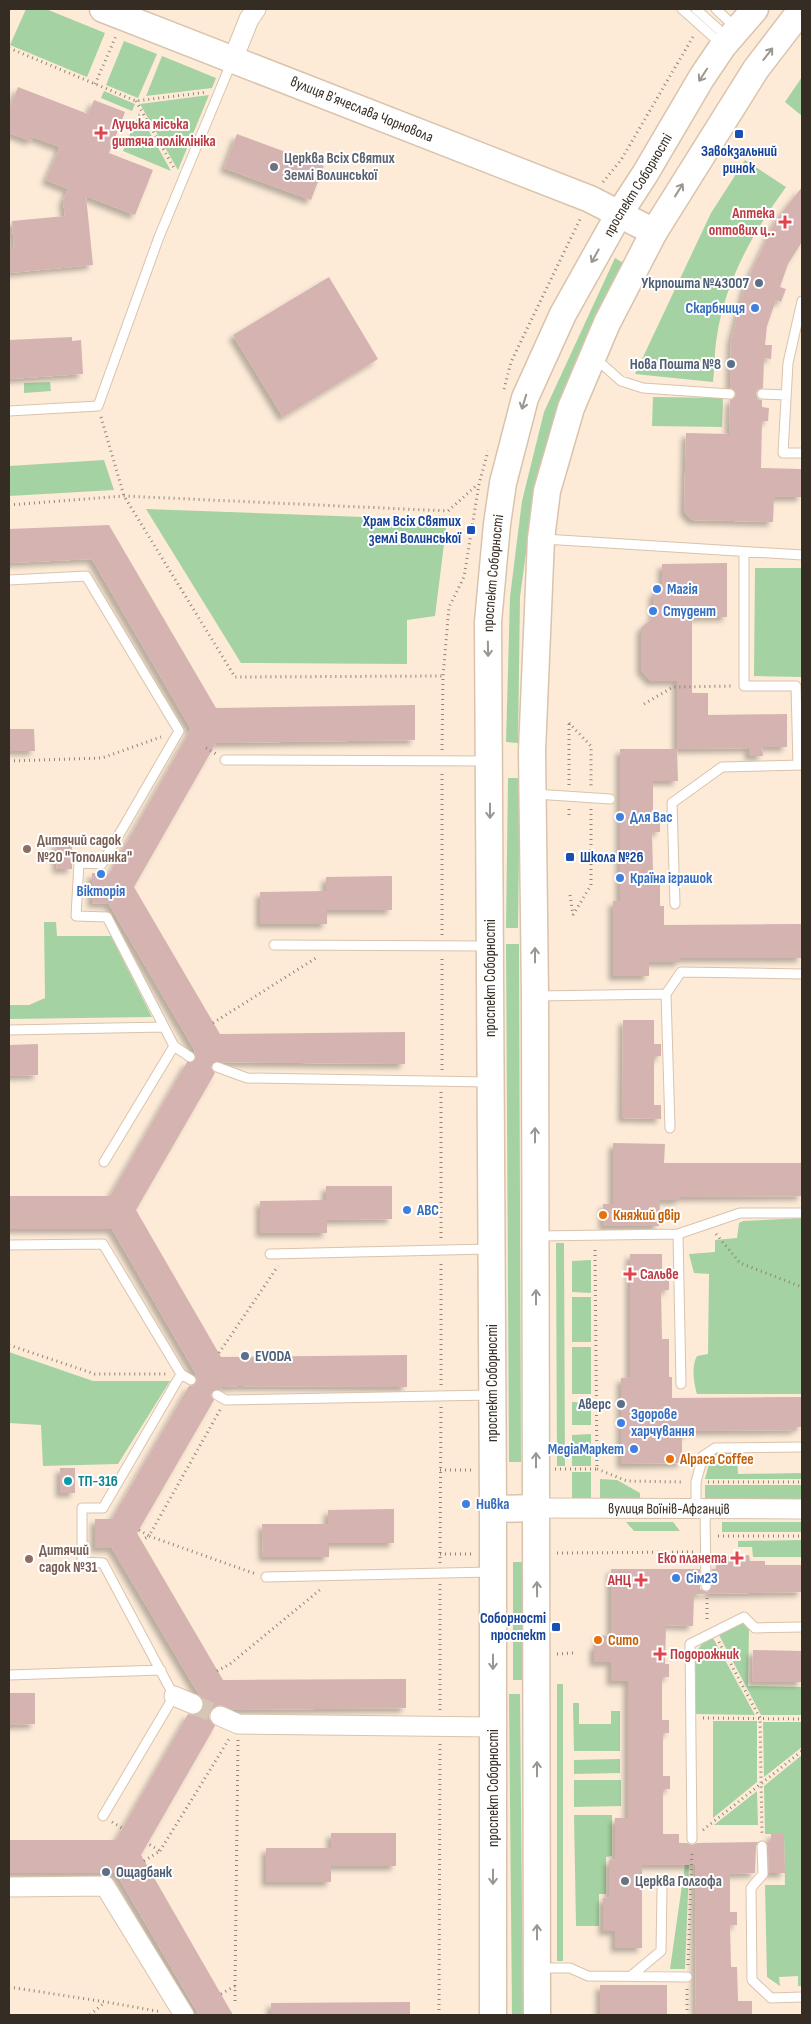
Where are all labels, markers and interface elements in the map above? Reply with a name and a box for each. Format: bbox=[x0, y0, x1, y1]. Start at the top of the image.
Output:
one-way arrow bbox=[762, 48, 773, 61]
one-way arrow bbox=[698, 67, 708, 81]
street label: вулиця Вʼячеслава Чорновола bbox=[288, 72, 436, 147]
place label: Луцька міська дитяча поліклініка bbox=[111, 115, 216, 151]
marker: Луцька міська дитяча поліклініка bbox=[94, 126, 108, 140]
marker: Завокзальний ринок bbox=[733, 128, 745, 140]
street label: проспект Соборності bbox=[599, 130, 677, 240]
place label: Завокзальний ринок bbox=[701, 142, 777, 178]
place label: Церква Всіх Святих Землі Волинської bbox=[284, 149, 395, 185]
marker: Церква Всіх Святих Землі Волинської bbox=[268, 161, 280, 173]
one-way arrow bbox=[674, 183, 684, 197]
place label: Аптека оптових ц‥ bbox=[709, 204, 775, 240]
marker: Аптека оптових ц‥ bbox=[779, 216, 791, 228]
one-way arrow bbox=[590, 249, 600, 264]
place label: Укрпошта №43007 bbox=[641, 274, 749, 293]
marker: Укрпошта №43007 bbox=[753, 277, 765, 289]
place label: Скарбниця bbox=[686, 299, 745, 318]
marker: Скарбниця bbox=[749, 302, 761, 314]
place label: Нова Пошта №8 bbox=[630, 355, 721, 374]
marker: Нова Пошта №8 bbox=[725, 358, 737, 370]
one-way arrow bbox=[519, 394, 529, 410]
place label: Храм Всіх Святих землі Волинської bbox=[362, 512, 462, 548]
street label: проспект Соборності bbox=[479, 513, 508, 632]
marker: Храм Всіх Святих землі Волинської bbox=[465, 524, 477, 536]
place label: Магія bbox=[667, 580, 698, 599]
marker: Магія bbox=[651, 583, 663, 595]
place label: Студент bbox=[663, 602, 716, 621]
marker: Студент bbox=[647, 605, 659, 617]
one-way arrow bbox=[483, 640, 493, 656]
one-way arrow bbox=[485, 802, 495, 819]
place label: Для Вас bbox=[630, 808, 673, 827]
marker: Для Вас bbox=[614, 811, 626, 823]
place label: Дитячий садок №20 "Тополинка" bbox=[37, 831, 132, 867]
marker: Дитячий садок №20 "Тополинка" bbox=[21, 843, 33, 855]
place label: Школа №26 bbox=[580, 848, 643, 867]
marker: Школа №26 bbox=[564, 851, 576, 863]
marker: Вікторія bbox=[95, 868, 107, 880]
place label: Країна іграшок bbox=[630, 869, 713, 888]
marker: Країна іграшок bbox=[614, 872, 626, 884]
place label: Вікторія bbox=[77, 882, 125, 901]
street label: проспект Соборності bbox=[481, 919, 500, 1037]
one-way arrow bbox=[530, 947, 539, 963]
one-way arrow bbox=[530, 1127, 540, 1143]
place label: АВС bbox=[416, 1201, 439, 1220]
marker: АВС bbox=[401, 1204, 413, 1216]
place label: Княжий двір bbox=[613, 1206, 680, 1225]
marker: Княжий двір bbox=[597, 1209, 609, 1221]
place label: Сальве bbox=[640, 1265, 679, 1284]
marker: Сальве bbox=[624, 1268, 636, 1280]
one-way arrow bbox=[531, 1289, 541, 1306]
street label: проспект Соборності bbox=[483, 1324, 502, 1442]
place label: EVODA bbox=[255, 1347, 292, 1366]
marker: EVODA bbox=[239, 1350, 251, 1362]
place label: Аверс bbox=[577, 1395, 611, 1414]
marker: Аверс bbox=[615, 1398, 627, 1410]
place label: Здорове харчування bbox=[631, 1405, 694, 1441]
marker: Здорове харчування bbox=[615, 1417, 627, 1429]
place label: МедіаМаркет bbox=[548, 1440, 624, 1459]
marker: МедіаМаркет bbox=[628, 1443, 640, 1455]
place label: Alpaca Coffee bbox=[679, 1450, 754, 1469]
one-way arrow bbox=[531, 1452, 541, 1468]
marker: Alpaca Coffee bbox=[664, 1453, 676, 1465]
place label: ТП-316 bbox=[78, 1472, 118, 1491]
marker: ТП-316 bbox=[62, 1475, 74, 1487]
place label: Нивка bbox=[476, 1495, 509, 1514]
marker: Нивка bbox=[460, 1498, 472, 1510]
street label: вулиця Воїнів-Афганців bbox=[608, 1499, 730, 1519]
place label: Дитячий садок №31 bbox=[39, 1541, 98, 1577]
place label: Еко планета bbox=[658, 1549, 727, 1568]
marker: Еко планета bbox=[731, 1552, 743, 1564]
marker: Дитячий садок №31 bbox=[23, 1553, 35, 1565]
place label: Сім23 bbox=[686, 1569, 718, 1588]
place label: АНЦ bbox=[607, 1571, 631, 1590]
marker: Сім23 bbox=[670, 1572, 682, 1584]
marker: АНЦ bbox=[635, 1574, 647, 1586]
one-way arrow bbox=[532, 1581, 542, 1598]
place label: Соборності проспект bbox=[480, 1609, 546, 1645]
marker: Соборності проспект bbox=[550, 1621, 562, 1633]
place label: Сито bbox=[608, 1631, 639, 1650]
marker: Сито bbox=[592, 1634, 604, 1646]
place label: Подорожник bbox=[670, 1645, 740, 1664]
marker: Подорожник bbox=[654, 1648, 666, 1660]
one-way arrow bbox=[488, 1654, 498, 1670]
street label: проспект Соборності bbox=[484, 1729, 503, 1847]
one-way arrow bbox=[532, 1761, 542, 1778]
place label: Ощадбанк bbox=[116, 1863, 173, 1882]
marker: Ощадбанк bbox=[100, 1866, 112, 1878]
one-way arrow bbox=[488, 1869, 498, 1885]
place label: Церква Голгофа bbox=[635, 1872, 722, 1891]
marker: Церква Голгофа bbox=[619, 1875, 631, 1887]
one-way arrow bbox=[532, 1924, 542, 1940]

